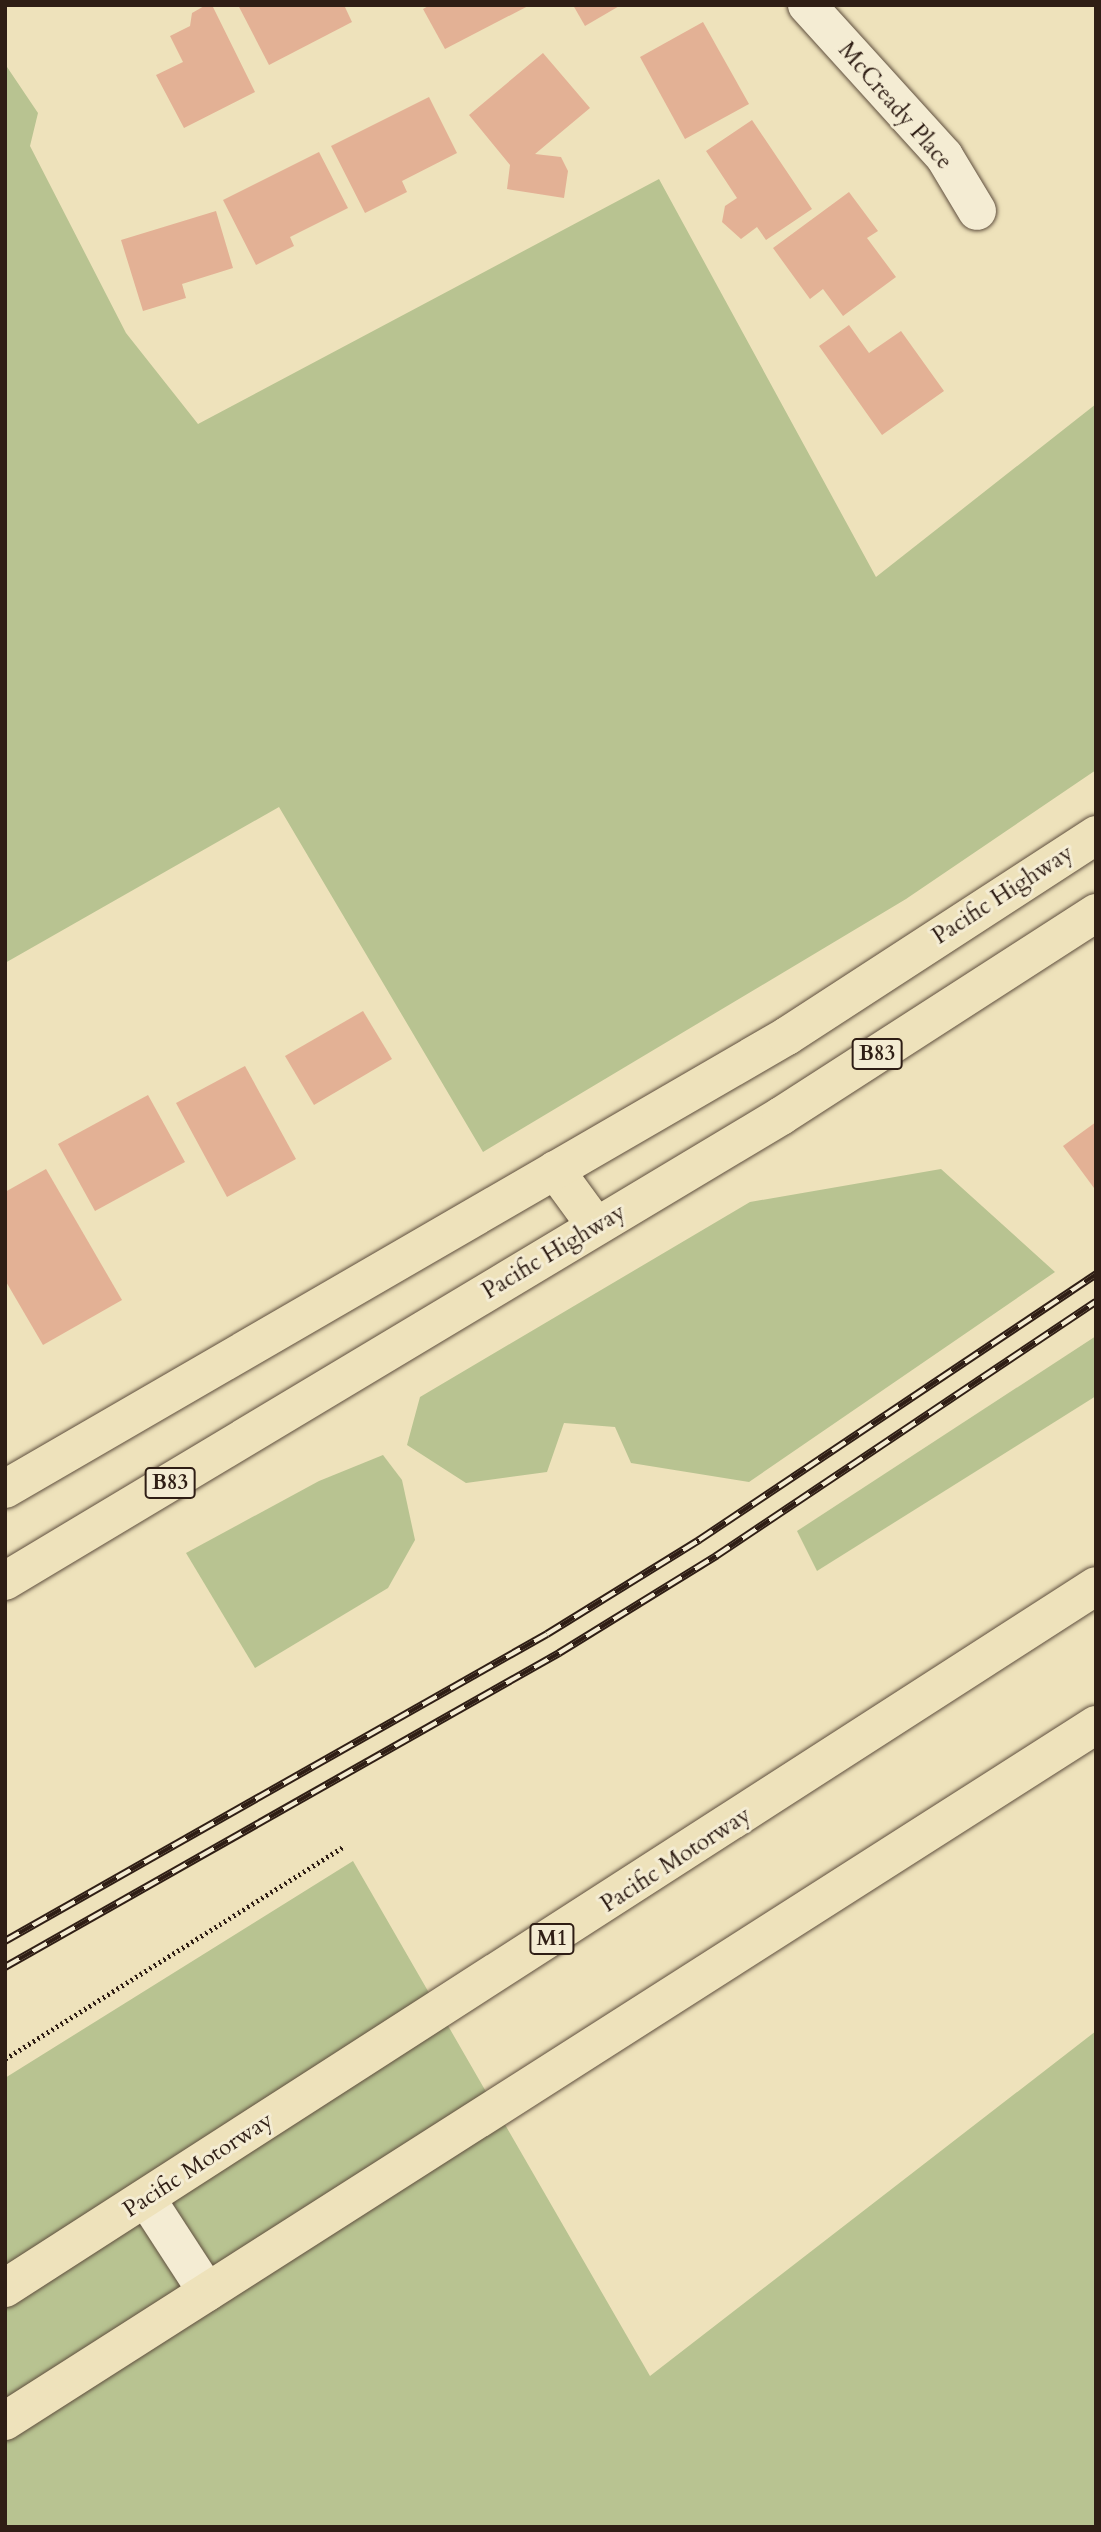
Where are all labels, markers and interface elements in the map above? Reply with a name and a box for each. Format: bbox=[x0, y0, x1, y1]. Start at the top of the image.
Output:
street label: McCready Place bbox=[832, 37, 958, 175]
street label: Pacific Highway bbox=[928, 839, 1078, 951]
road number: B83 bbox=[851, 1036, 903, 1072]
street label: Pacific Highway bbox=[478, 1198, 630, 1306]
road number: B83 bbox=[144, 1466, 196, 1500]
street label: Pacific Motorway bbox=[596, 1801, 756, 1919]
road number: M1 bbox=[529, 1922, 575, 1956]
street label: Pacific Motorway bbox=[118, 2106, 278, 2224]

